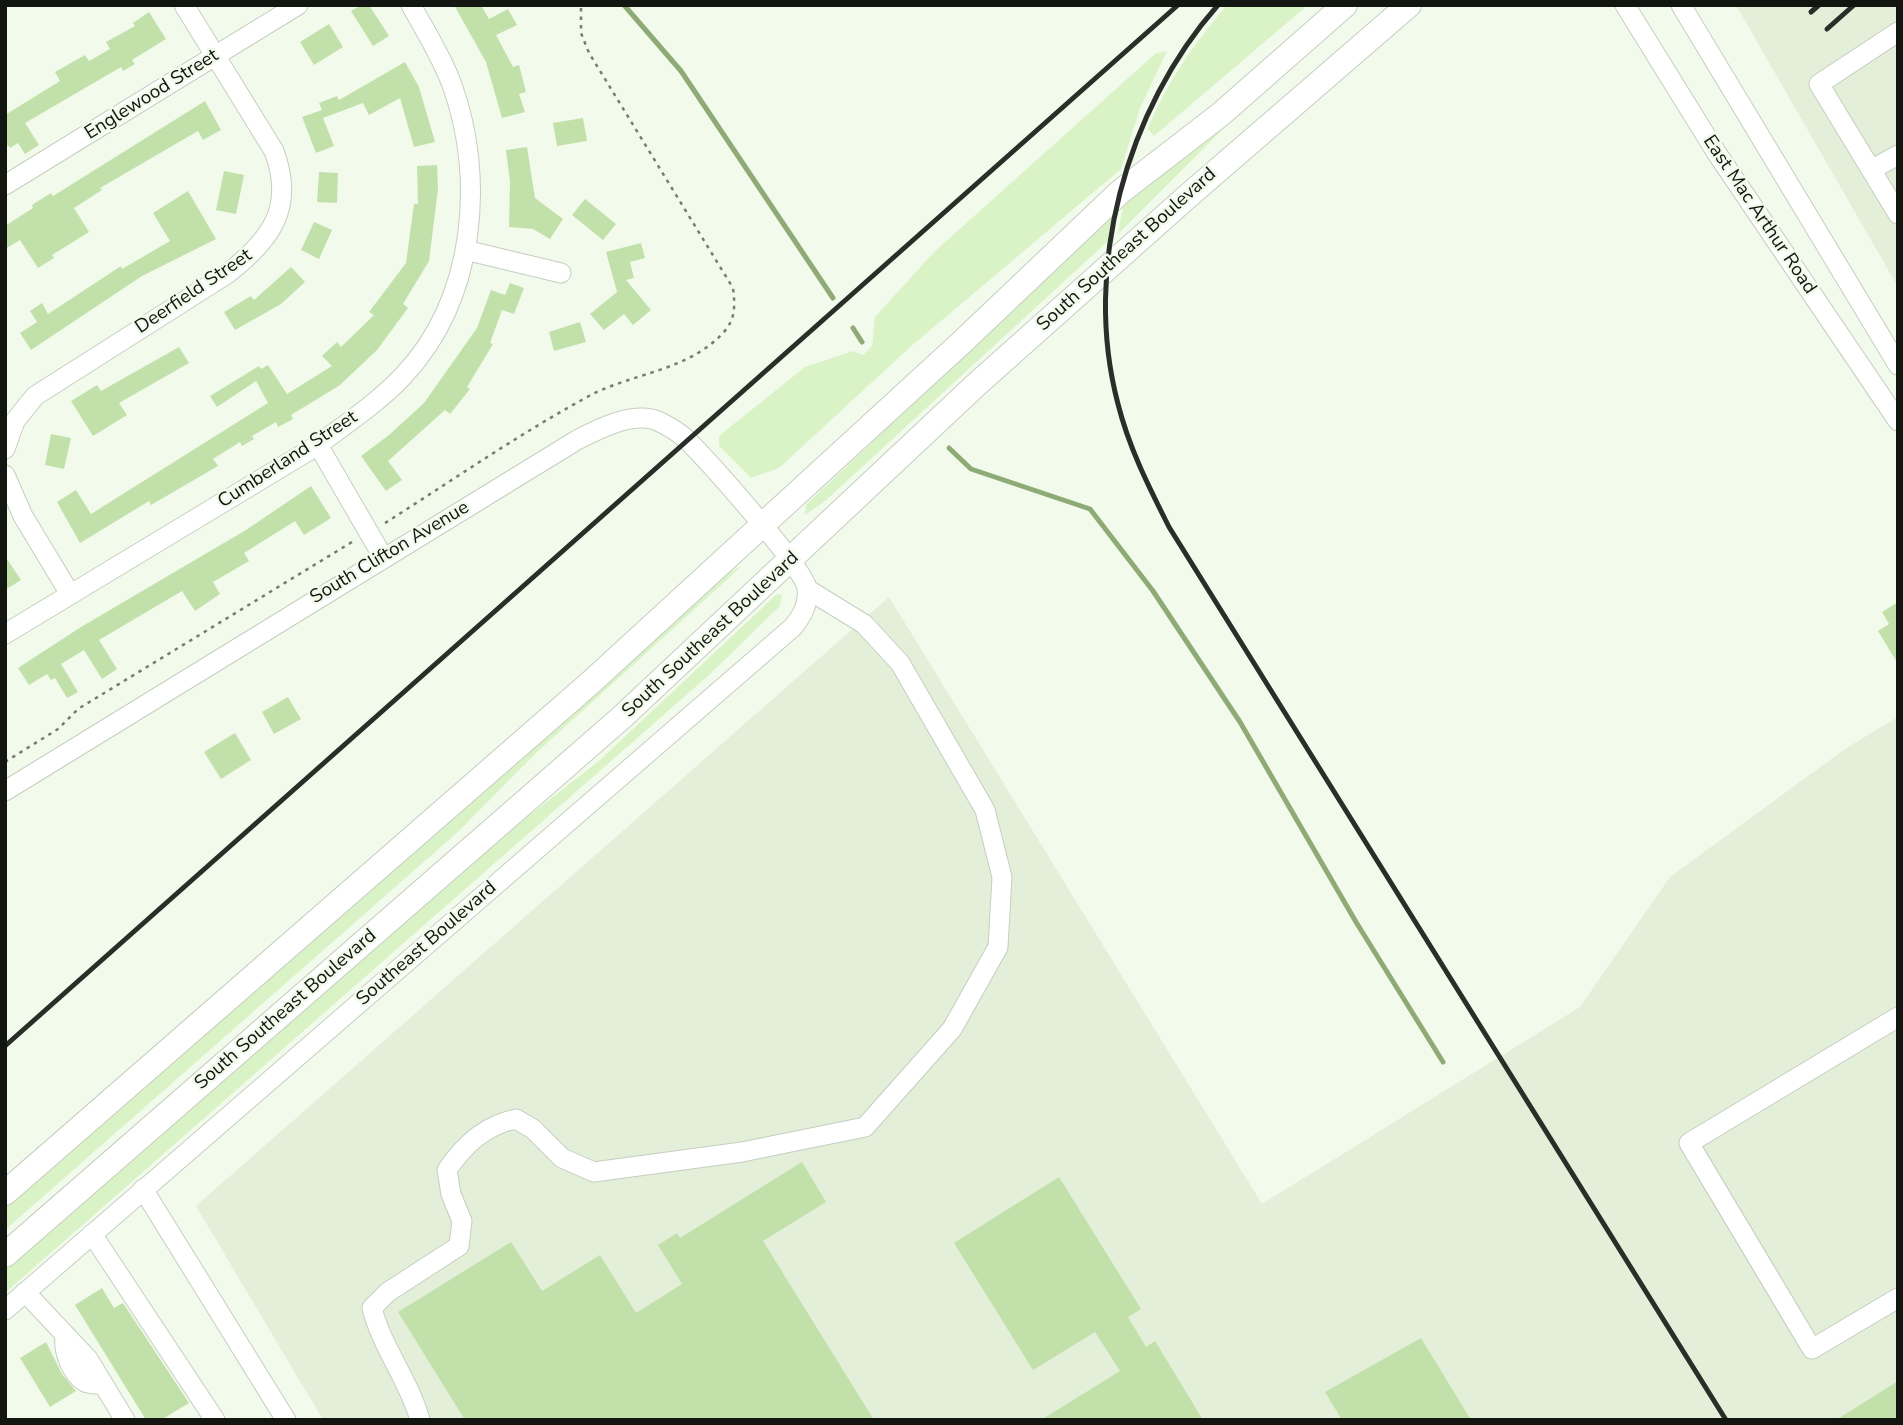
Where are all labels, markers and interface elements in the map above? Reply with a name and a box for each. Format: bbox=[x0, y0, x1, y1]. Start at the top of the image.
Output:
street label: Englewood Street bbox=[81, 45, 223, 145]
street label: East Mac Arthur Road bbox=[1697, 131, 1821, 299]
street label: South Southeast Boulevard bbox=[1033, 163, 1221, 337]
street label: Deerfield Street bbox=[131, 245, 257, 339]
street label: Cumberland Street bbox=[214, 406, 362, 514]
street label: South Clifton Avenue bbox=[306, 497, 474, 609]
street label: South Southeast Boulevard bbox=[618, 547, 804, 723]
street label: Southeast Boulevard bbox=[352, 877, 502, 1011]
street label: South Southeast Boulevard bbox=[190, 925, 382, 1095]

